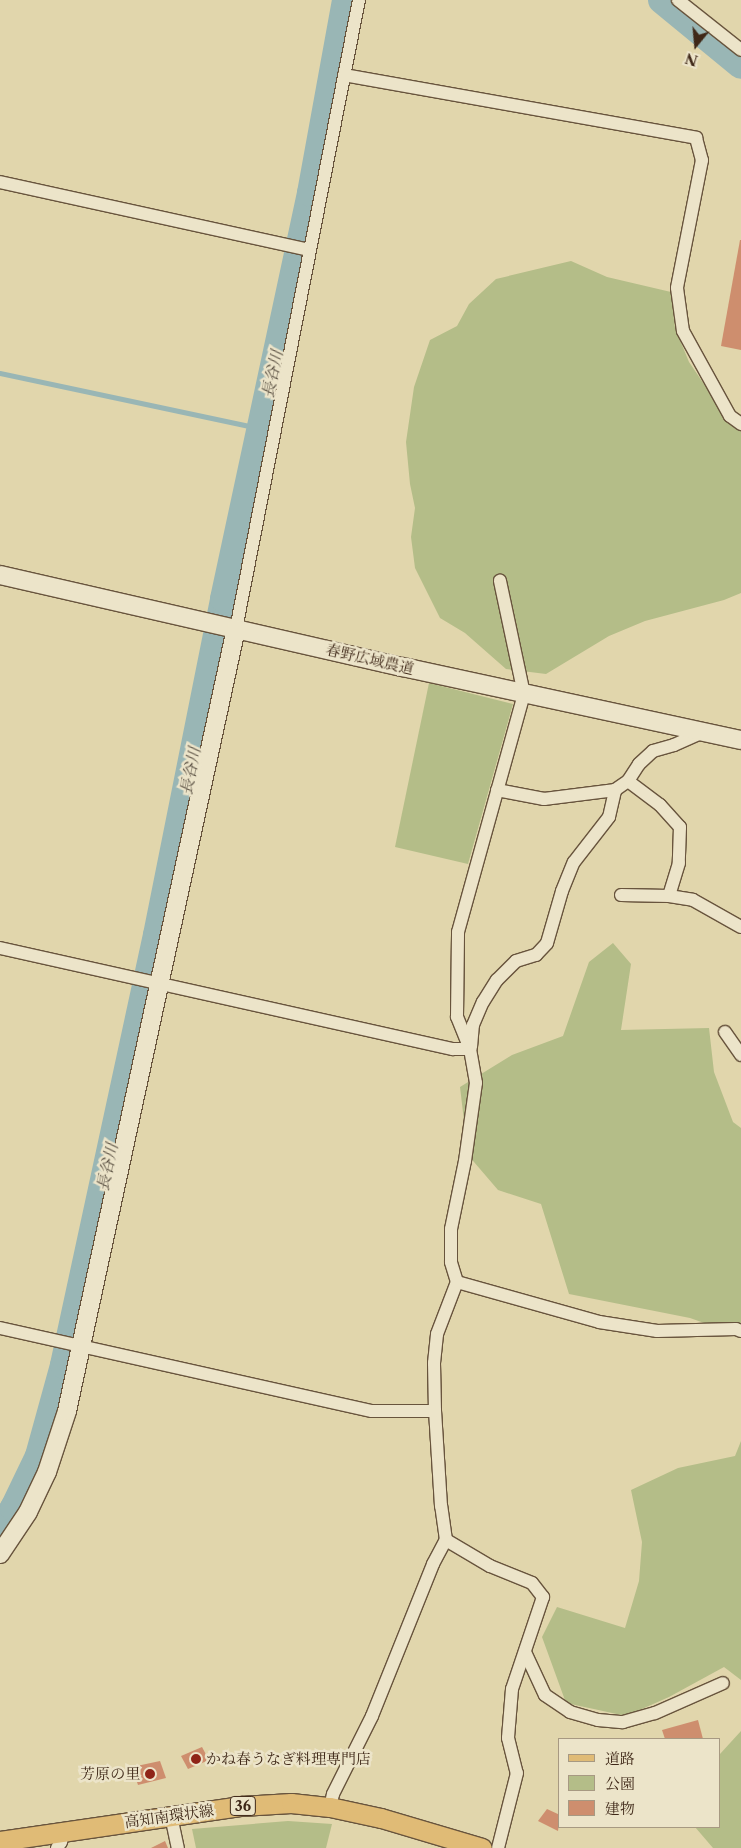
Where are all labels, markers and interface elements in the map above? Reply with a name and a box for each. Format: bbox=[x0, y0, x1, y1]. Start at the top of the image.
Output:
north arrow bbox=[671, 20, 721, 70]
text: N bbox=[683, 49, 700, 70]
water label: 長谷川 bbox=[258, 349, 286, 399]
street label: 春野広域農道 bbox=[324, 640, 416, 678]
water label: 長谷川 bbox=[176, 746, 204, 796]
water label: 長谷川 bbox=[93, 1142, 121, 1192]
legend bbox=[558, 1738, 721, 1828]
text: 道路 bbox=[605, 1749, 635, 1768]
place label: かね春うなぎ料理専門店 bbox=[206, 1750, 371, 1768]
marker: かね春うなぎ料理専門店 bbox=[190, 1753, 202, 1765]
place label: 芳原の里 bbox=[80, 1765, 140, 1783]
marker: 芳原の里 bbox=[144, 1768, 156, 1780]
text: 公園 bbox=[605, 1774, 635, 1793]
road number: 36 bbox=[229, 1794, 257, 1818]
text: 建物 bbox=[605, 1799, 635, 1818]
street label: 高知南環状線 bbox=[123, 1801, 215, 1831]

